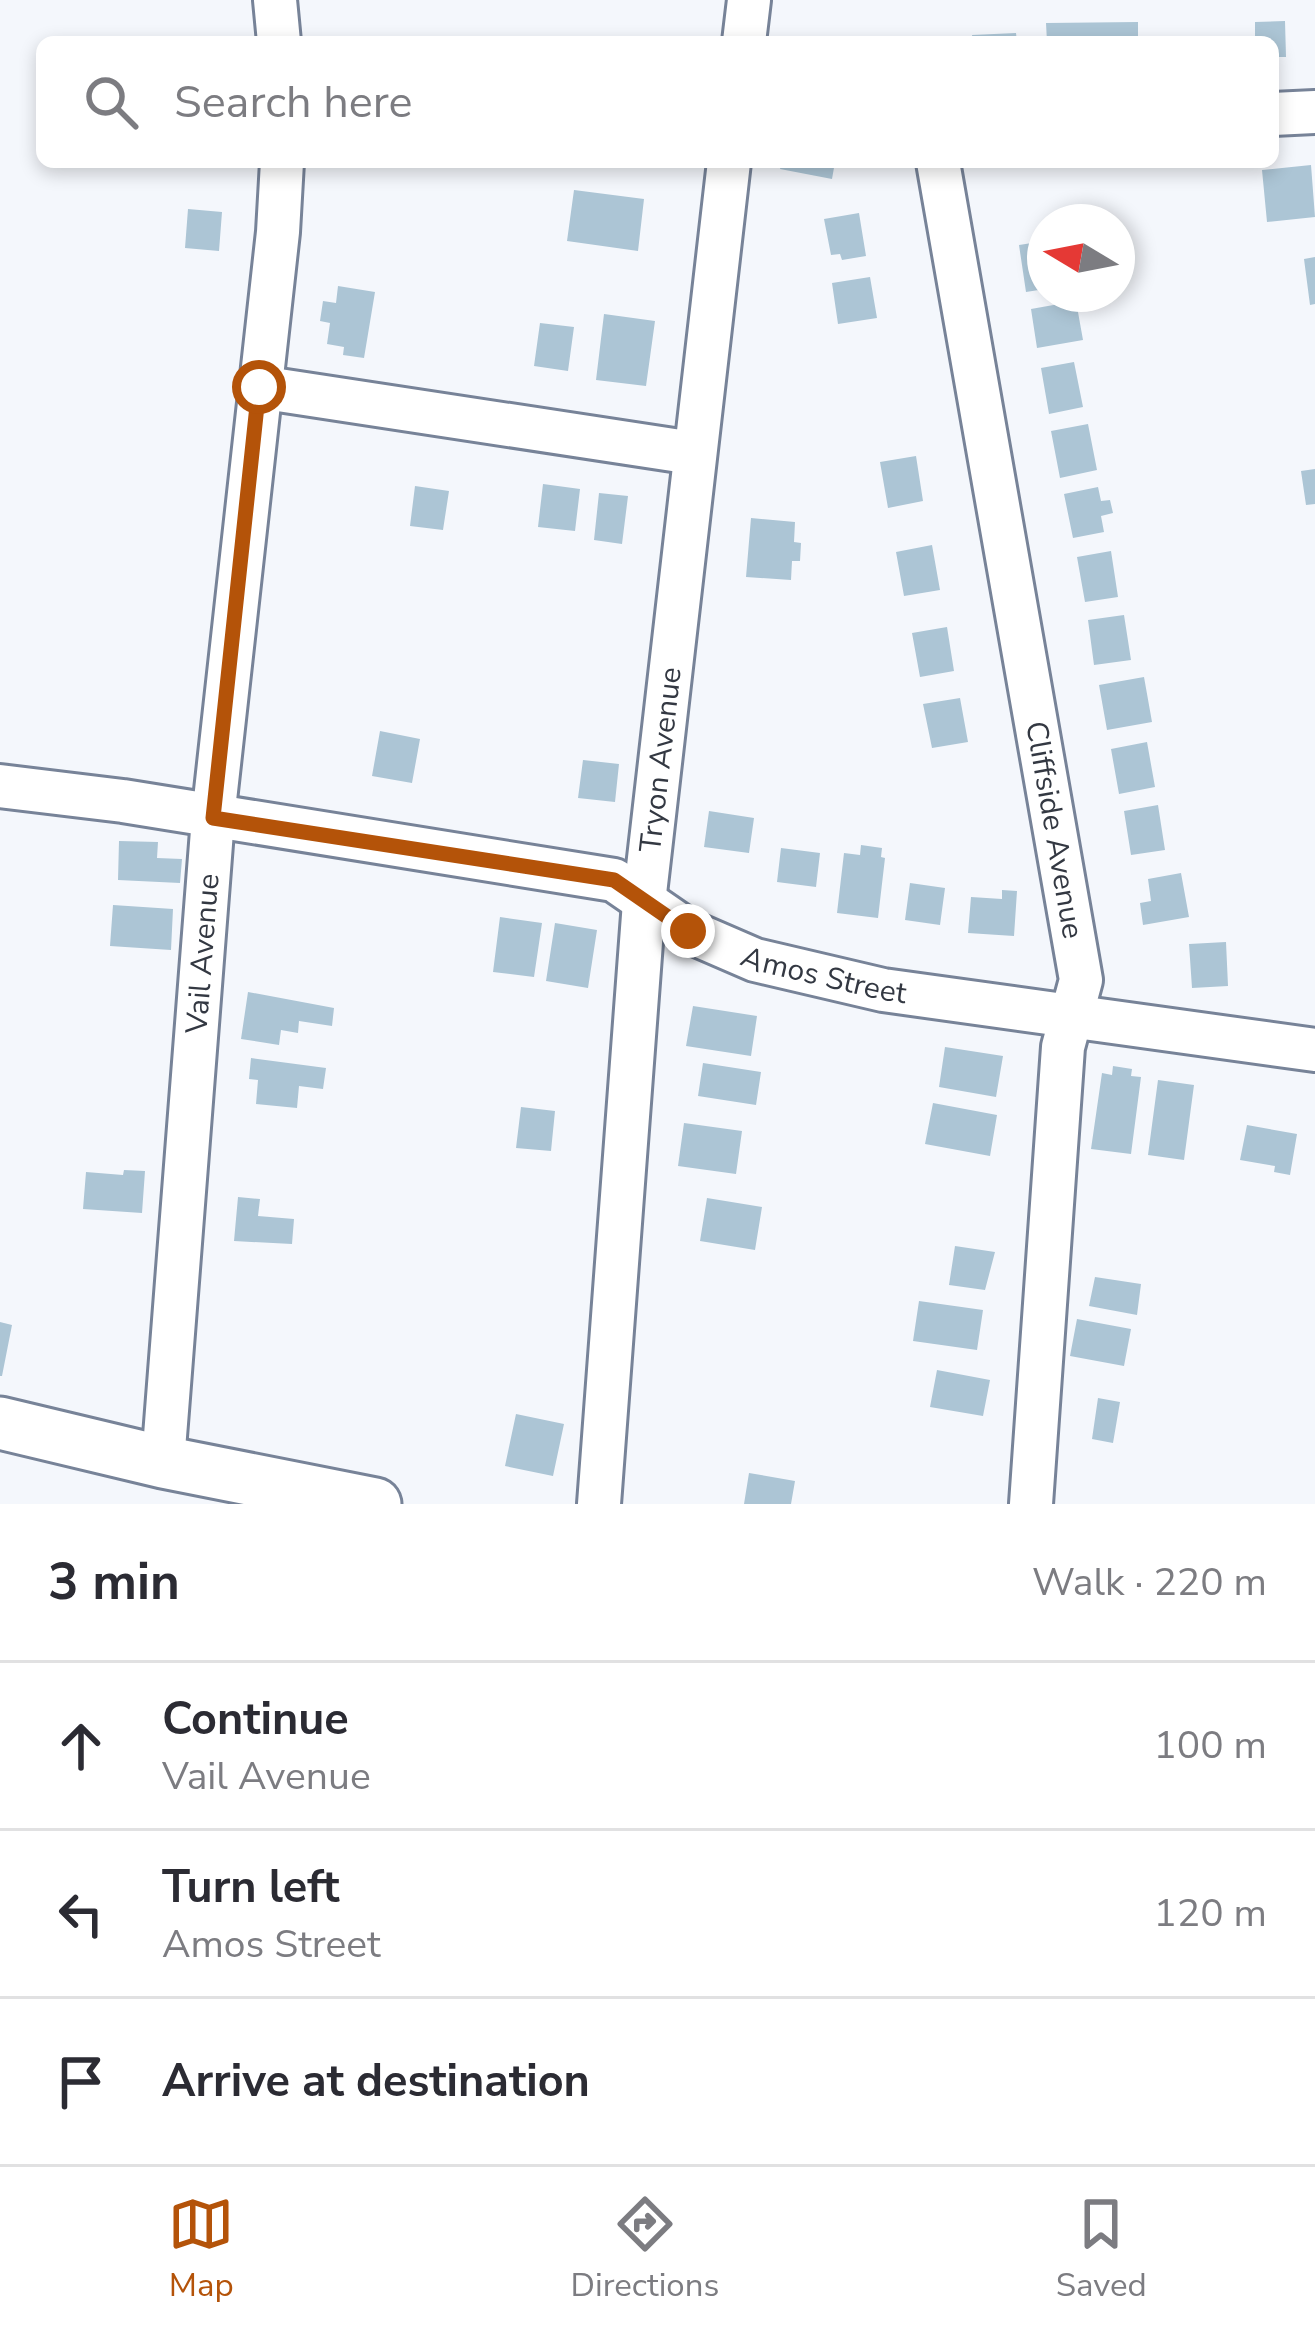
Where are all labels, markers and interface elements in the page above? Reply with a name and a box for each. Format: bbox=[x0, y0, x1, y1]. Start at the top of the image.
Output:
search box bbox=[36, 36, 1279, 168]
icon: search bbox=[78, 69, 144, 135]
text: Search here bbox=[174, 72, 413, 133]
north arrow bbox=[1027, 204, 1135, 312]
route start bbox=[232, 360, 286, 414]
street label: Tryon Avenue bbox=[630, 665, 692, 855]
street label: Cliffside Avenue bbox=[1015, 718, 1093, 942]
street label: Vail Avenue bbox=[176, 872, 230, 1036]
route end bbox=[661, 904, 715, 958]
street label: Amos Street bbox=[734, 936, 910, 1014]
text: 3 min bbox=[48, 1547, 180, 1617]
text: Walk · 220 m bbox=[1032, 1556, 1267, 1609]
text: Continue bbox=[162, 1689, 349, 1750]
icon: ahead bbox=[48, 1713, 114, 1779]
text: 100 m bbox=[1153, 1719, 1267, 1772]
text: Vail Avenue bbox=[162, 1750, 371, 1803]
text: Turn left bbox=[162, 1857, 340, 1918]
icon: left bbox=[48, 1881, 114, 1947]
text: 120 m bbox=[1153, 1887, 1267, 1940]
text: Amos Street bbox=[162, 1918, 381, 1971]
icon: arrive bbox=[48, 2049, 114, 2115]
text: Arrive at destination bbox=[162, 2051, 590, 2112]
tab: Map bbox=[168, 2191, 234, 2308]
tab: Directions bbox=[571, 2191, 719, 2308]
tab: Saved bbox=[1056, 2191, 1147, 2308]

